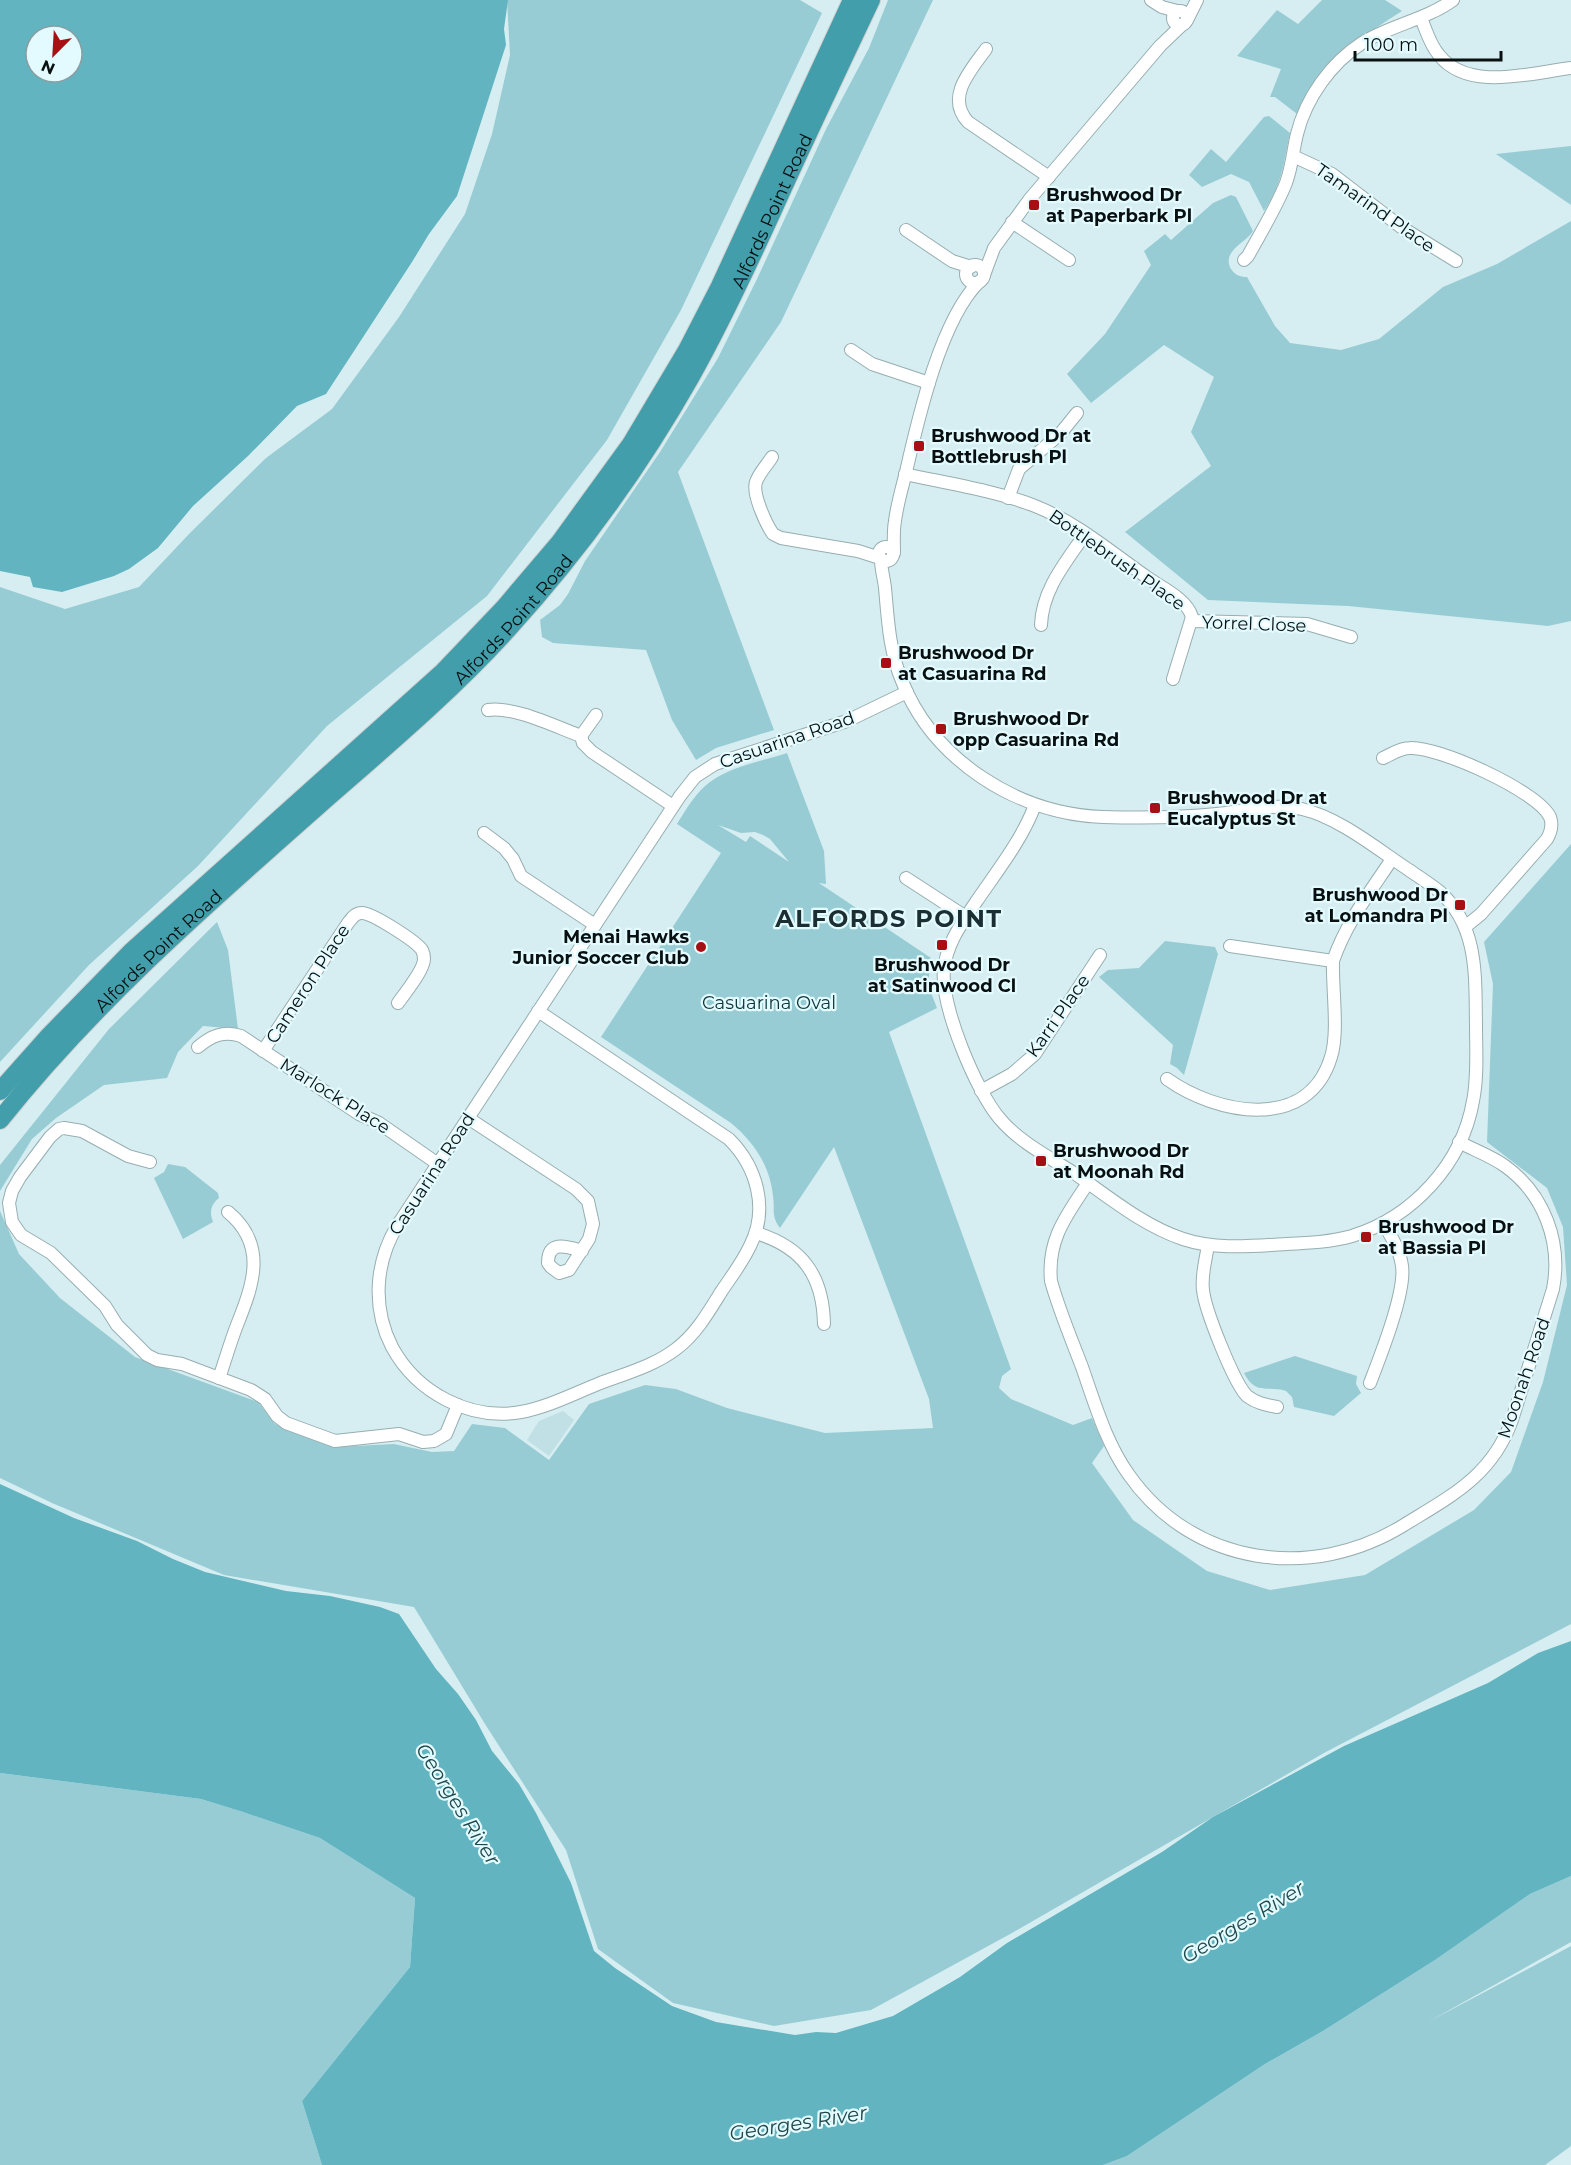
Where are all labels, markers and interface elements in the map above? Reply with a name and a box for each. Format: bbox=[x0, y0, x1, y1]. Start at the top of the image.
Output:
north arrow bbox=[24, 24, 84, 84]
scale bar bbox=[1355, 24, 1500, 62]
text: 100 m bbox=[1364, 34, 1418, 56]
text: N bbox=[38, 56, 58, 79]
street label: Alfords Point Road bbox=[727, 130, 817, 292]
street label: Tamarind Place bbox=[1311, 159, 1439, 257]
place label: Brushwood Dr at Paperbark Pl bbox=[1046, 184, 1192, 227]
marker: Brushwood Dr at Paperbark Pl bbox=[1027, 198, 1041, 212]
place label: Brushwood Dr at Bottlebrush Pl bbox=[931, 425, 1091, 468]
marker: Brushwood Dr at Bottlebrush Pl bbox=[912, 439, 926, 453]
street label: Bottlebrush Place bbox=[1045, 505, 1190, 615]
street label: Alfords Point Road bbox=[449, 550, 578, 689]
street label: Yorrel Close bbox=[1201, 611, 1307, 637]
place label: Brushwood Dr at Casuarina Rd bbox=[898, 642, 1047, 685]
marker: Brushwood Dr at Casuarina Rd bbox=[879, 656, 893, 670]
street label: Casuarina Road bbox=[717, 707, 857, 773]
place label: Brushwood Dr opp Casuarina Rd bbox=[953, 708, 1119, 751]
marker: Brushwood Dr opp Casuarina Rd bbox=[934, 722, 948, 736]
place label: Brushwood Dr at Eucalyptus St bbox=[1167, 787, 1327, 830]
marker: Brushwood Dr at Eucalyptus St bbox=[1148, 801, 1162, 815]
place label: Brushwood Dr at Lomandra Pl bbox=[1305, 884, 1448, 927]
street label: Alfords Point Road bbox=[90, 885, 227, 1017]
marker: Brushwood Dr at Lomandra Pl bbox=[1453, 898, 1467, 912]
district label: ALFORDS POINT bbox=[774, 904, 1003, 933]
street label: Cameron Place bbox=[261, 920, 355, 1048]
place label: Menai Hawks Junior Soccer Club bbox=[512, 926, 689, 969]
marker: Brushwood Dr at Satinwood Cl bbox=[935, 938, 949, 952]
marker: Menai Hawks Junior Soccer Club bbox=[694, 940, 708, 954]
place label: Brushwood Dr at Satinwood Cl bbox=[868, 954, 1016, 997]
street label: Karri Place bbox=[1021, 970, 1095, 1062]
park label: Casuarina Oval bbox=[702, 992, 836, 1014]
street label: Marlock Place bbox=[276, 1053, 394, 1139]
street label: Casuarina Road bbox=[384, 1109, 480, 1239]
place label: Brushwood Dr at Moonah Rd bbox=[1053, 1140, 1189, 1183]
marker: Brushwood Dr at Moonah Rd bbox=[1034, 1154, 1048, 1168]
place label: Brushwood Dr at Bassia Pl bbox=[1378, 1216, 1514, 1259]
marker: Brushwood Dr at Bassia Pl bbox=[1359, 1230, 1373, 1244]
street label: Moonah Road bbox=[1493, 1315, 1555, 1441]
water label: Georges River bbox=[411, 1739, 506, 1870]
water label: Georges River bbox=[1177, 1875, 1310, 1968]
water label: Georges River bbox=[727, 2100, 870, 2146]

